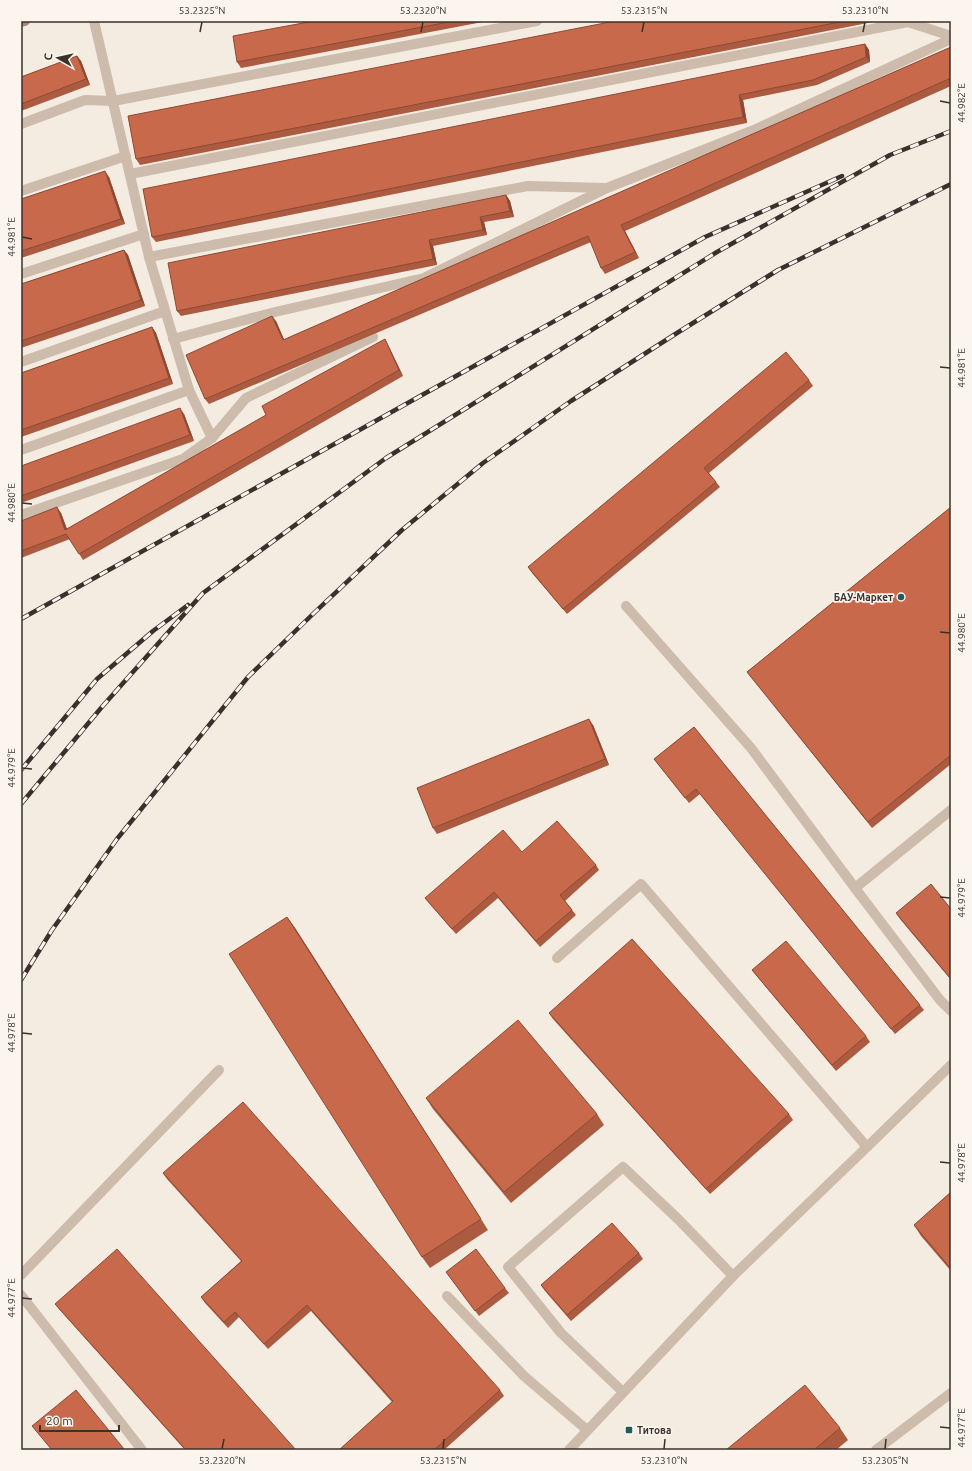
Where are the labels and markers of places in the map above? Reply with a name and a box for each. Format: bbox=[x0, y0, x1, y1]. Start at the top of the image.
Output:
place label: БАУ-Маркет bbox=[834, 592, 893, 603]
marker: БАУ-Маркет bbox=[896, 592, 906, 602]
marker: Титова bbox=[624, 1425, 634, 1435]
place label: Титова bbox=[637, 1425, 671, 1436]

